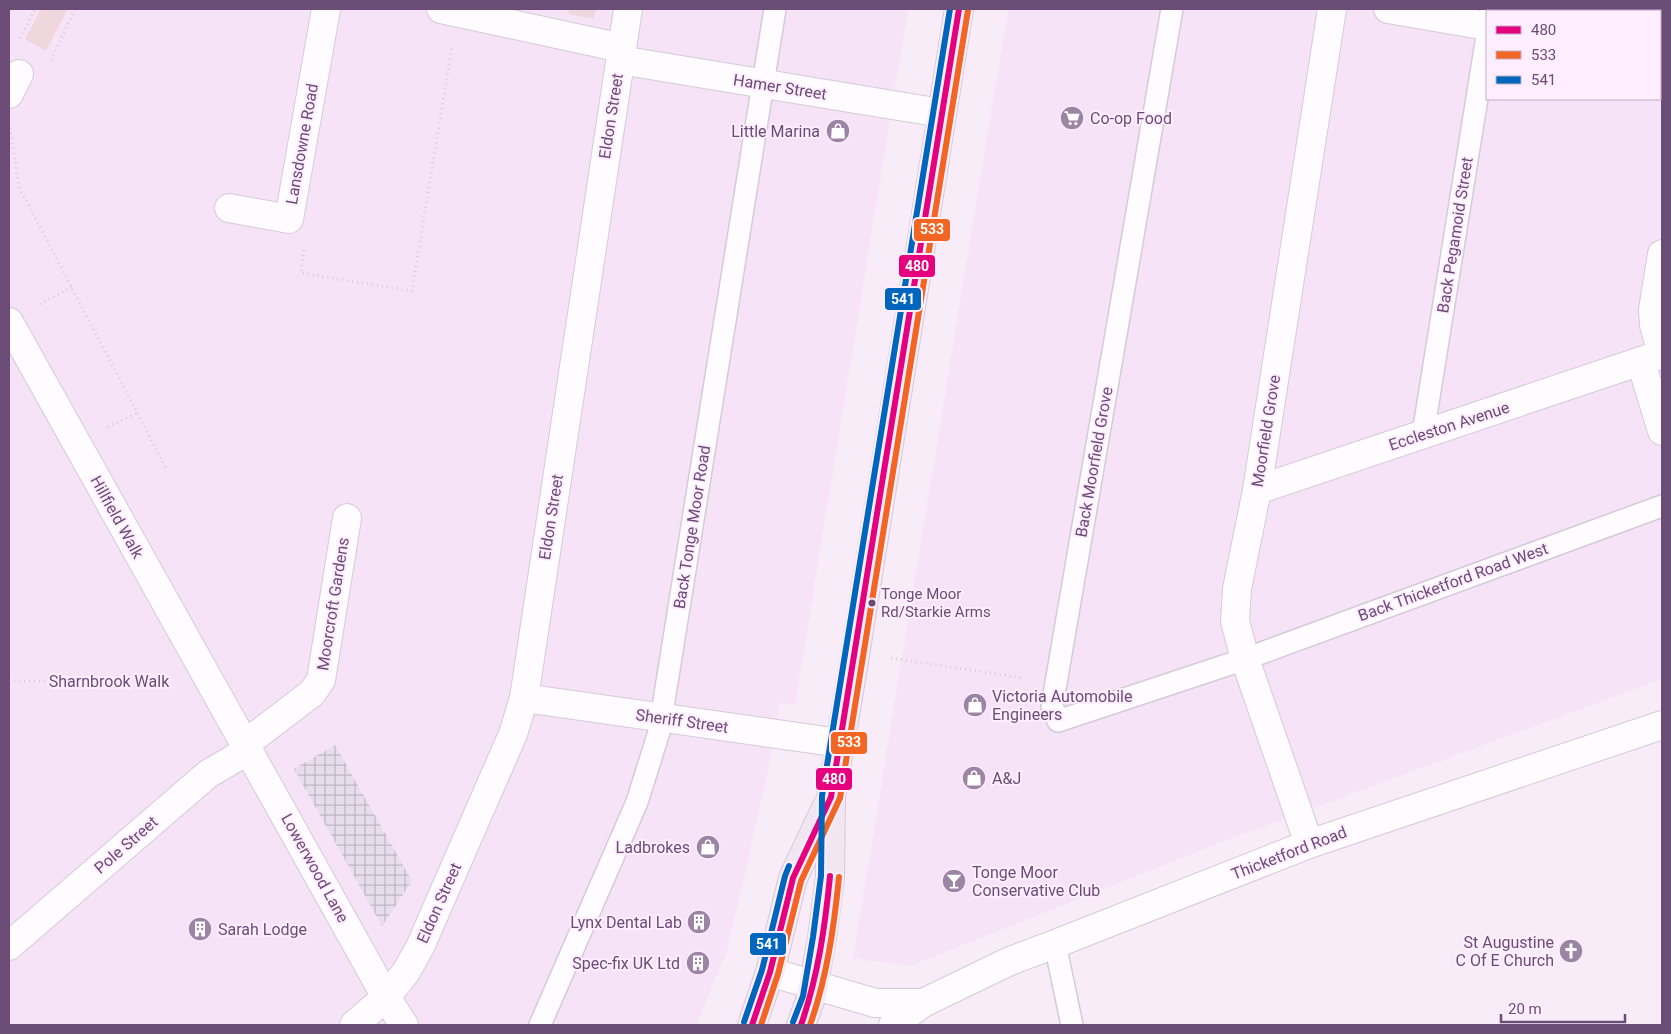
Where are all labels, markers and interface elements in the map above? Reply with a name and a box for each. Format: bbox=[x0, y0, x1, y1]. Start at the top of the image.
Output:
legend bbox=[1486, 10, 1661, 100]
text: 480 bbox=[1531, 21, 1556, 39]
text: 533 bbox=[1531, 46, 1556, 64]
street label: Hamer Street bbox=[732, 70, 828, 104]
text: 541 bbox=[1531, 71, 1556, 89]
street label: Eldon Street bbox=[595, 72, 627, 160]
street label: Lansdowne Road bbox=[282, 82, 322, 206]
supermarket icon: Co-op Food bbox=[1059, 105, 1085, 131]
place label: Co-op Food bbox=[1090, 109, 1172, 128]
shop icon: Little Marina bbox=[825, 118, 851, 144]
place label: Little Marina bbox=[731, 122, 820, 141]
street label: Back Pegamoid Street bbox=[1433, 156, 1477, 314]
line badge: 533 bbox=[913, 218, 951, 242]
text: 533 bbox=[920, 221, 944, 237]
line badge: 480 bbox=[898, 254, 936, 278]
text: 480 bbox=[905, 258, 929, 274]
line badge: 541 bbox=[884, 287, 922, 311]
text: 541 bbox=[891, 291, 915, 307]
street label: Moorfield Grove bbox=[1248, 374, 1284, 488]
street label: Back Moorfield Grove bbox=[1071, 385, 1117, 539]
street label: Eccleston Avenue bbox=[1386, 398, 1512, 454]
street label: Back Tonge Moor Road bbox=[670, 444, 714, 610]
street label: Hillfield Walk bbox=[86, 472, 148, 563]
street label: Eldon Street bbox=[535, 473, 567, 561]
street label: Moorcroft Gardens bbox=[313, 536, 353, 672]
street label: Back Thicketford Road West bbox=[1355, 539, 1551, 625]
place label: Tonge Moor Rd/Starkie Arms bbox=[881, 585, 991, 621]
marker: Tonge Moor Rd/Starkie Arms bbox=[867, 598, 877, 608]
street label: Sharnbrook Walk bbox=[49, 672, 170, 691]
place label: Victoria Automobile Engineers bbox=[992, 687, 1132, 724]
shop icon: Victoria Automobile Engineers bbox=[962, 692, 988, 718]
street label: Sheriff Street bbox=[634, 705, 730, 737]
line badge: 533 bbox=[830, 731, 868, 755]
text: 533 bbox=[837, 734, 861, 750]
shop icon: A&J bbox=[961, 765, 987, 791]
line badge: 480 bbox=[815, 767, 853, 791]
place label: A&J bbox=[992, 769, 1021, 788]
text: 480 bbox=[822, 771, 846, 787]
street label: Lowerwood Lane bbox=[277, 810, 353, 926]
street label: Pole Street bbox=[90, 812, 162, 878]
street label: Thicketford Road bbox=[1229, 822, 1349, 884]
shop icon: Ladbrokes bbox=[695, 834, 721, 860]
place label: Ladbrokes bbox=[616, 838, 690, 857]
street label: Eldon Street bbox=[413, 860, 465, 946]
place label: Tonge Moor Conservative Club bbox=[972, 863, 1100, 900]
bar icon: Tonge Moor Conservative Club bbox=[941, 868, 967, 894]
building icon: Lynx Dental Lab bbox=[686, 909, 712, 935]
place label: Lynx Dental Lab bbox=[570, 913, 682, 932]
building icon: Sarah Lodge bbox=[187, 916, 213, 942]
place label: Sarah Lodge bbox=[218, 920, 307, 939]
line badge: 541 bbox=[749, 932, 787, 956]
place label: St Augustine C Of E Church bbox=[1456, 933, 1554, 970]
text: 541 bbox=[756, 936, 780, 952]
church icon: St Augustine C Of E Church bbox=[1558, 938, 1584, 964]
building icon: Spec-fix UK Ltd bbox=[685, 950, 711, 976]
place label: Spec-fix UK Ltd bbox=[572, 954, 680, 973]
scale bar bbox=[1501, 992, 1625, 1024]
text: 20 m bbox=[1508, 1000, 1542, 1018]

